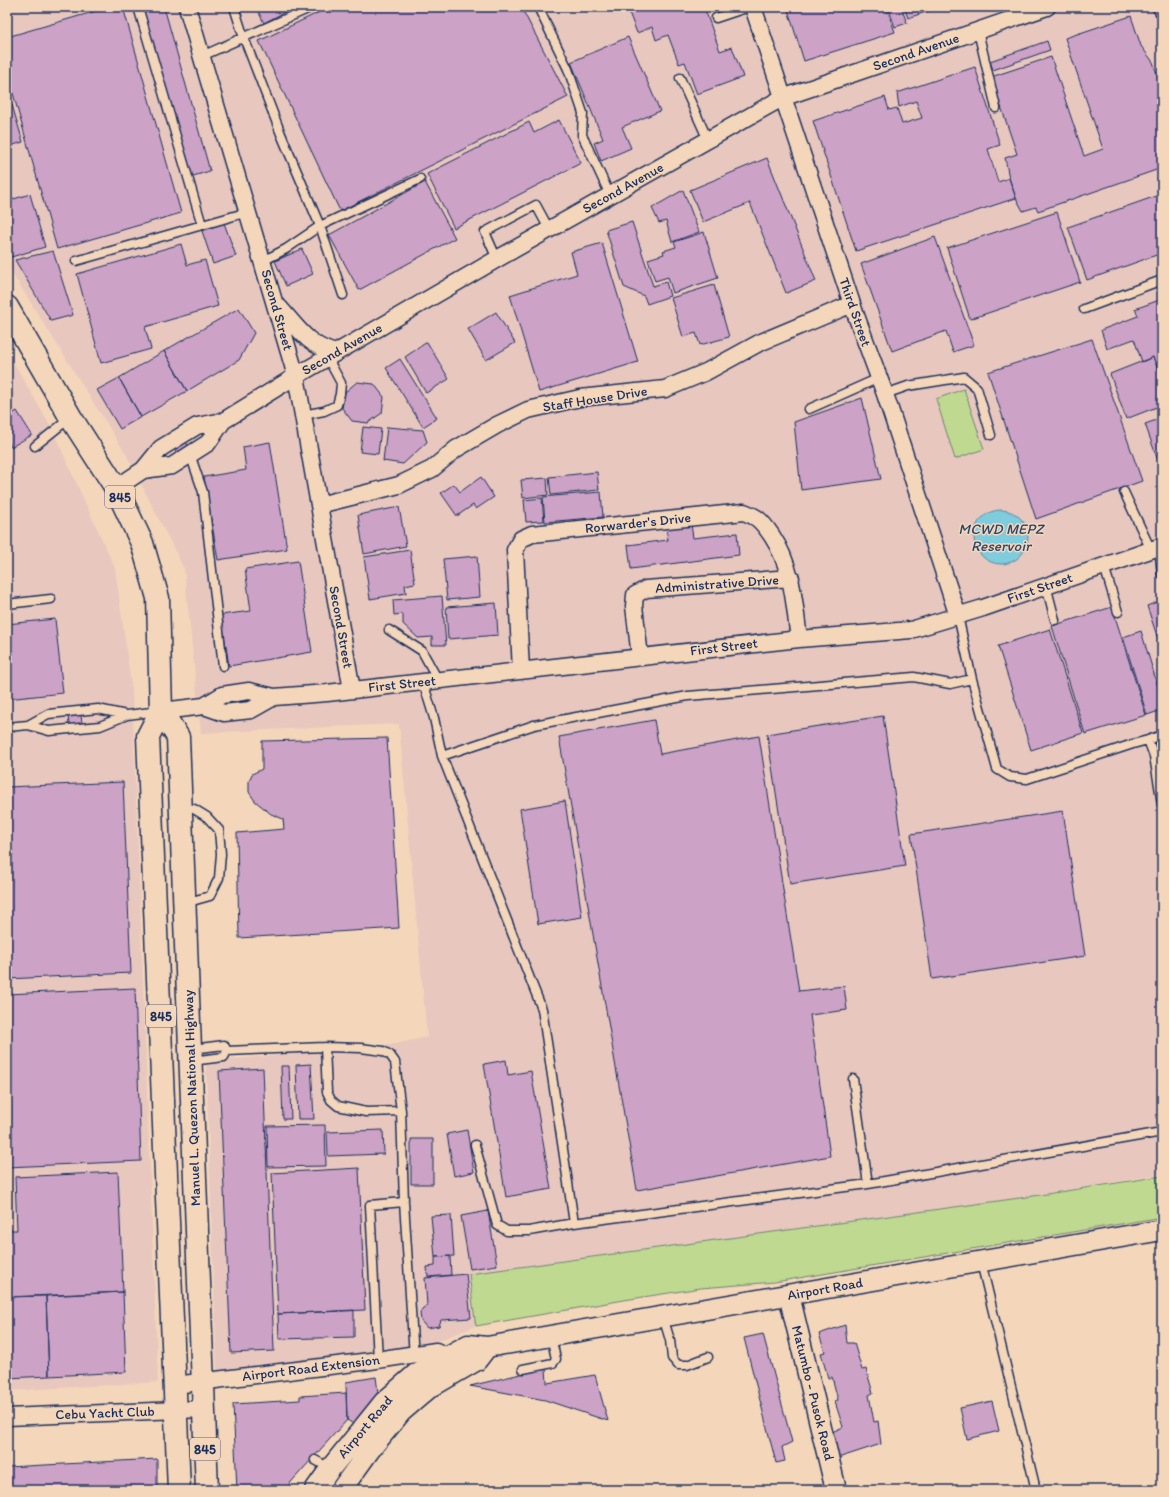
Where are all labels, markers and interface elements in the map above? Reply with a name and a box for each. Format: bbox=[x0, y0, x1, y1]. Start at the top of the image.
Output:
street label: Second Avenue bbox=[871, 29, 962, 75]
street label: Second Avenue bbox=[579, 159, 667, 217]
street label: Second Street bbox=[257, 268, 297, 352]
street label: Third Street bbox=[835, 275, 875, 349]
street label: Second Avenue bbox=[299, 319, 386, 379]
street label: Staff House Drive bbox=[541, 382, 649, 416]
road number: 845 bbox=[105, 486, 135, 508]
street label: Rorwarder's Drive bbox=[584, 509, 692, 537]
water label: MCWD MEPZ Reservoir bbox=[958, 520, 1045, 555]
street label: First Street bbox=[1005, 569, 1075, 607]
street label: Administrative Drive bbox=[655, 571, 780, 597]
street label: Second Street bbox=[325, 584, 357, 670]
street label: First Street bbox=[689, 634, 759, 660]
street label: First Street bbox=[367, 672, 437, 696]
street label: Manuel L. Quezon National Highway bbox=[180, 989, 204, 1207]
road number: 845 bbox=[146, 1005, 176, 1027]
street label: Airport Road bbox=[786, 1274, 865, 1304]
street label: Matumbo - Pusok Road bbox=[788, 1324, 838, 1463]
street label: Airport Road Extension bbox=[241, 1351, 381, 1385]
street label: Airport Road bbox=[334, 1392, 396, 1462]
street label: Cebu Yacht Club bbox=[55, 1403, 155, 1423]
road number: 845 bbox=[190, 1438, 220, 1460]

